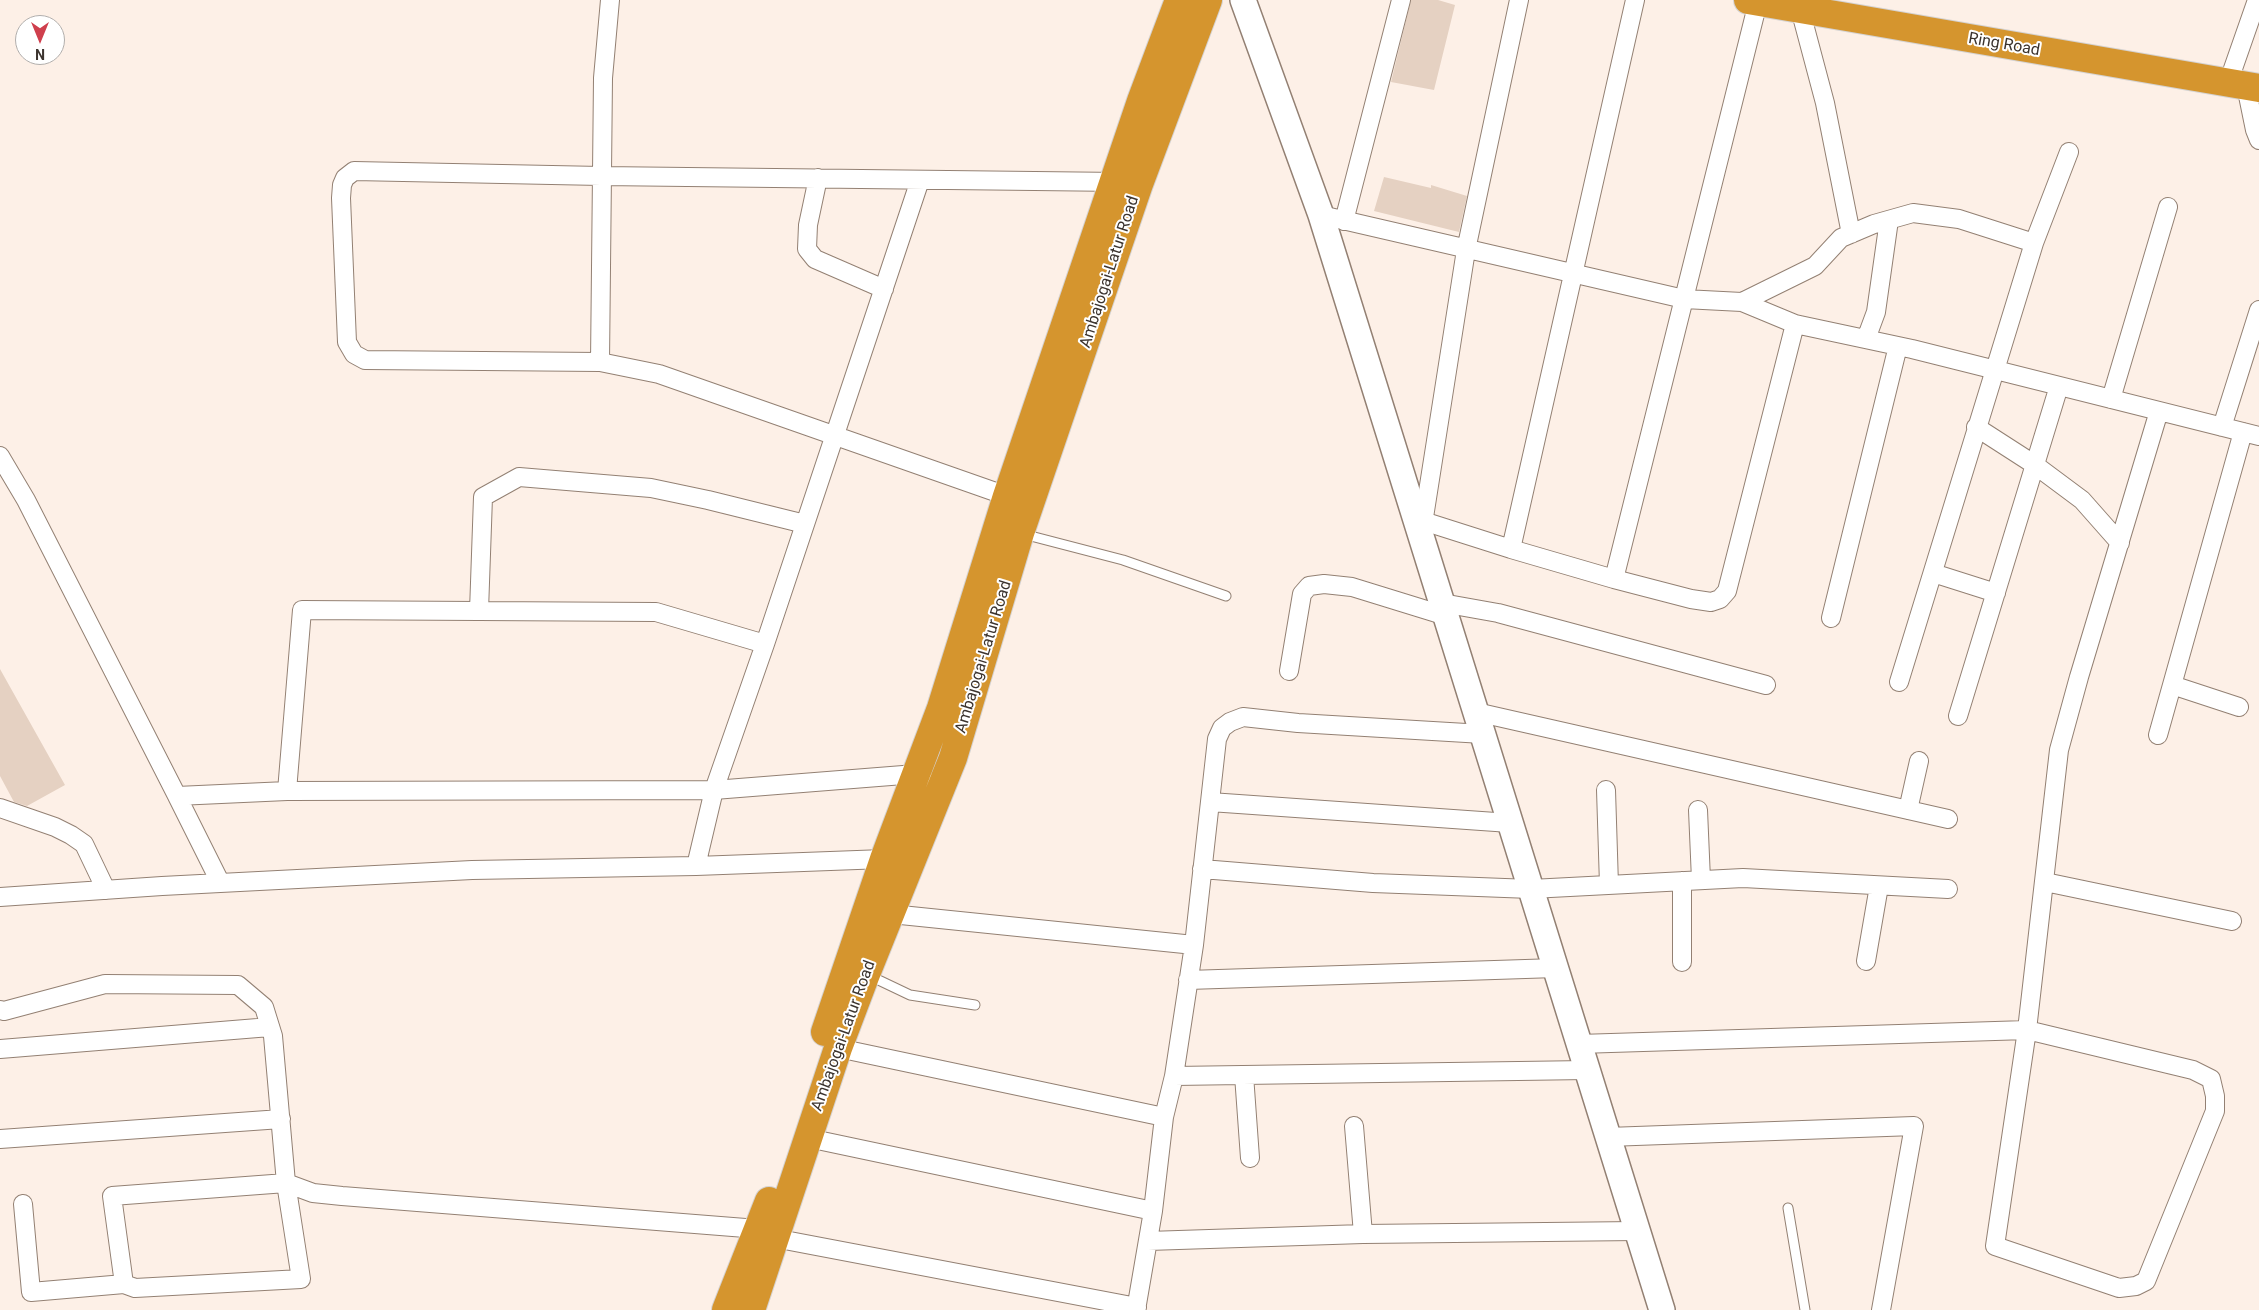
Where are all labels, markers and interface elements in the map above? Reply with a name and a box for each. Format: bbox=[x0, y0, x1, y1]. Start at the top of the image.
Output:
north arrow bbox=[15, 15, 65, 65]
street label: Ring Road bbox=[1967, 29, 2041, 61]
text: N bbox=[35, 46, 45, 62]
street label: Ambajogai-Latur Road bbox=[1076, 194, 1144, 350]
street label: Ambajogai-Latur Road bbox=[952, 578, 1016, 736]
street label: Ambajogai-Latur Road bbox=[808, 958, 880, 1114]

